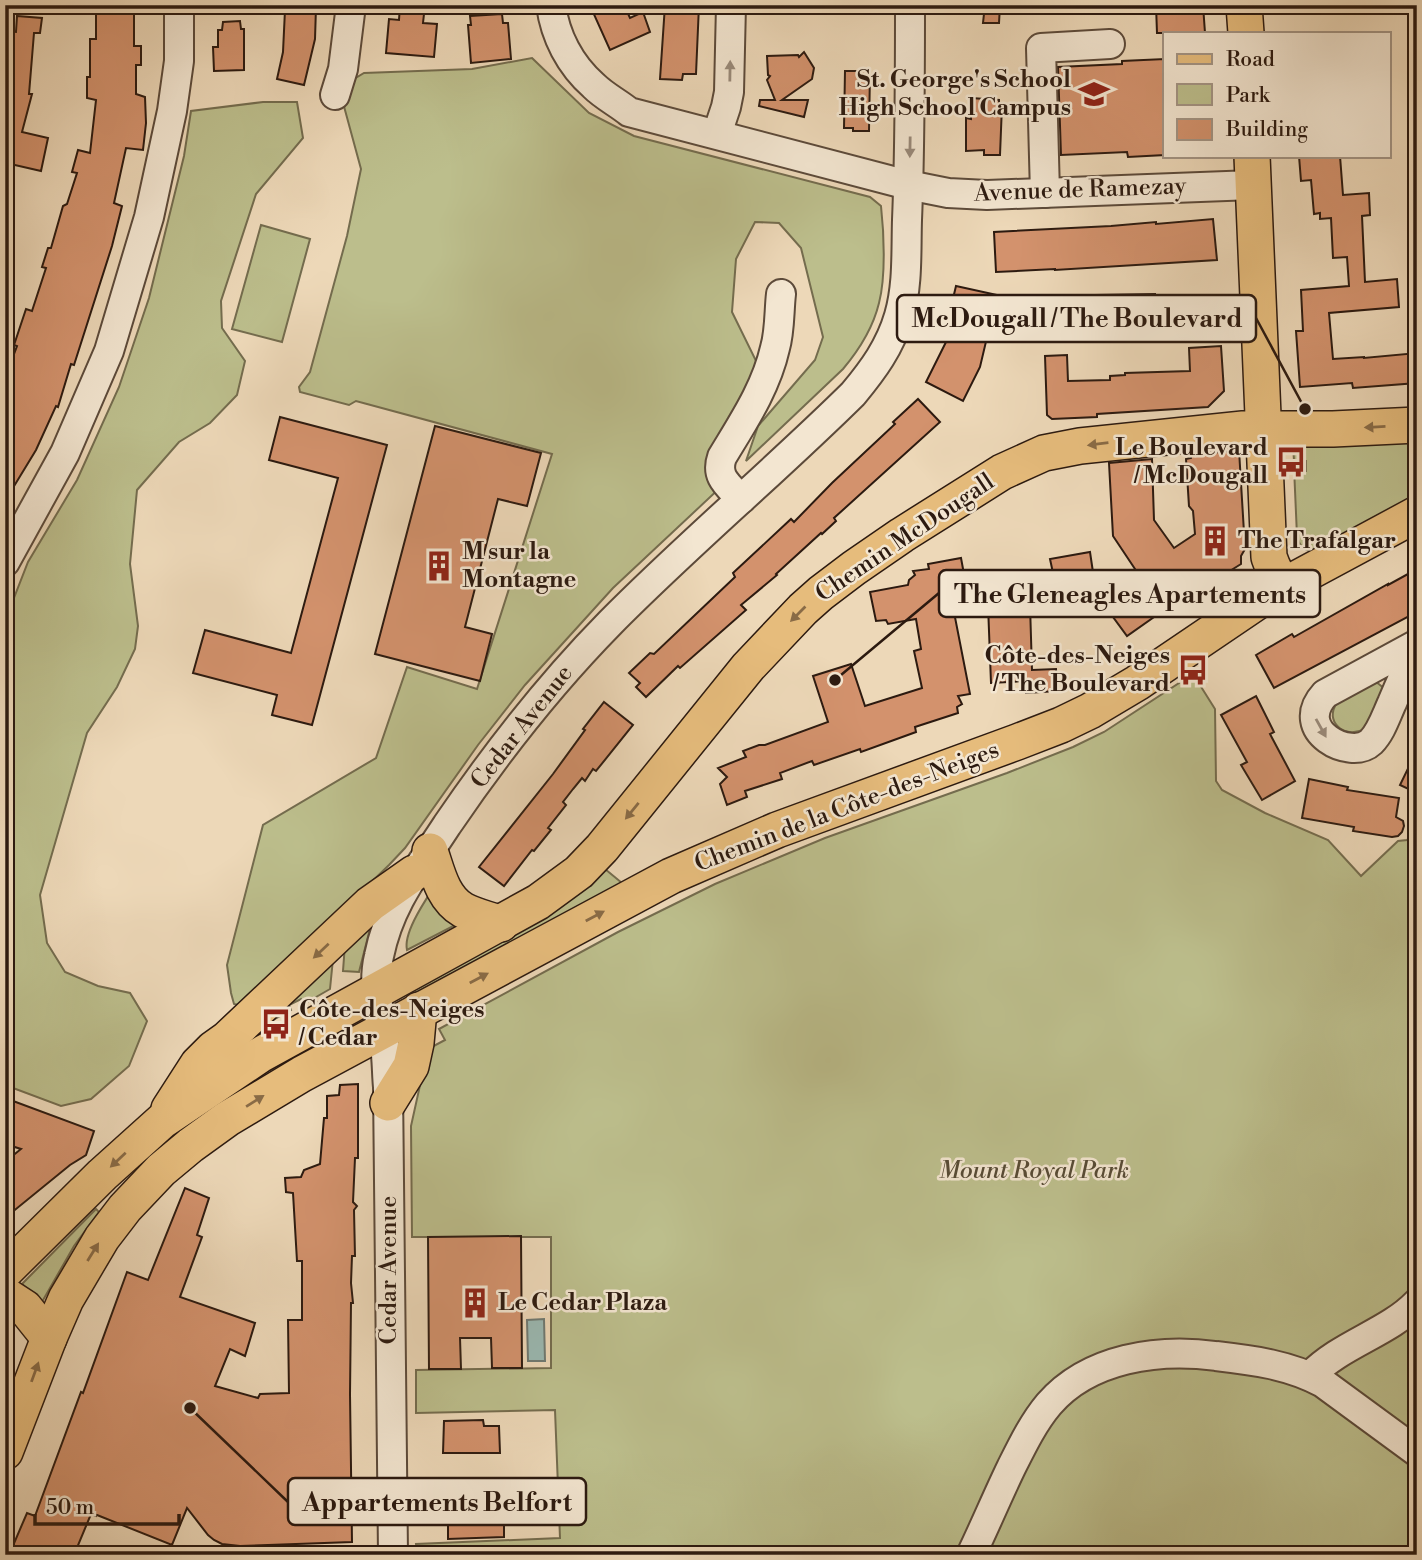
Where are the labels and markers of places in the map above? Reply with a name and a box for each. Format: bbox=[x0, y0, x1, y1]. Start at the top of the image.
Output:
place label: St. George's School High School Campus bbox=[839, 65, 1071, 123]
school or university icon: St. George's School High School Campus bbox=[1077, 77, 1111, 111]
callout: McDougall / The Boulevard bbox=[897, 295, 1256, 342]
place label: Le Boulevard / McDougall bbox=[1115, 433, 1268, 491]
bus stop icon: Le Boulevard / McDougall bbox=[1274, 445, 1308, 479]
building icon: The Trafalgar bbox=[1198, 524, 1232, 558]
place label: The Trafalgar bbox=[1238, 526, 1396, 556]
place label: M sur la Montagne bbox=[462, 537, 577, 595]
building icon: M sur la Montagne bbox=[422, 549, 456, 583]
callout: The Gleneagles Apartements bbox=[939, 570, 1320, 617]
place label: Côte-des-Neiges / The Boulevard bbox=[985, 641, 1170, 699]
bus stop icon: Côte-des-Neiges / The Boulevard bbox=[1176, 653, 1210, 687]
place label: Côte-des-Neiges / Cedar bbox=[298, 995, 484, 1053]
bus stop icon: Côte-des-Neiges / Cedar bbox=[259, 1007, 293, 1041]
building icon: Le Cedar Plaza bbox=[458, 1286, 492, 1320]
place label: Le Cedar Plaza bbox=[498, 1288, 668, 1318]
callout: Appartements Belfort bbox=[288, 1478, 586, 1525]

